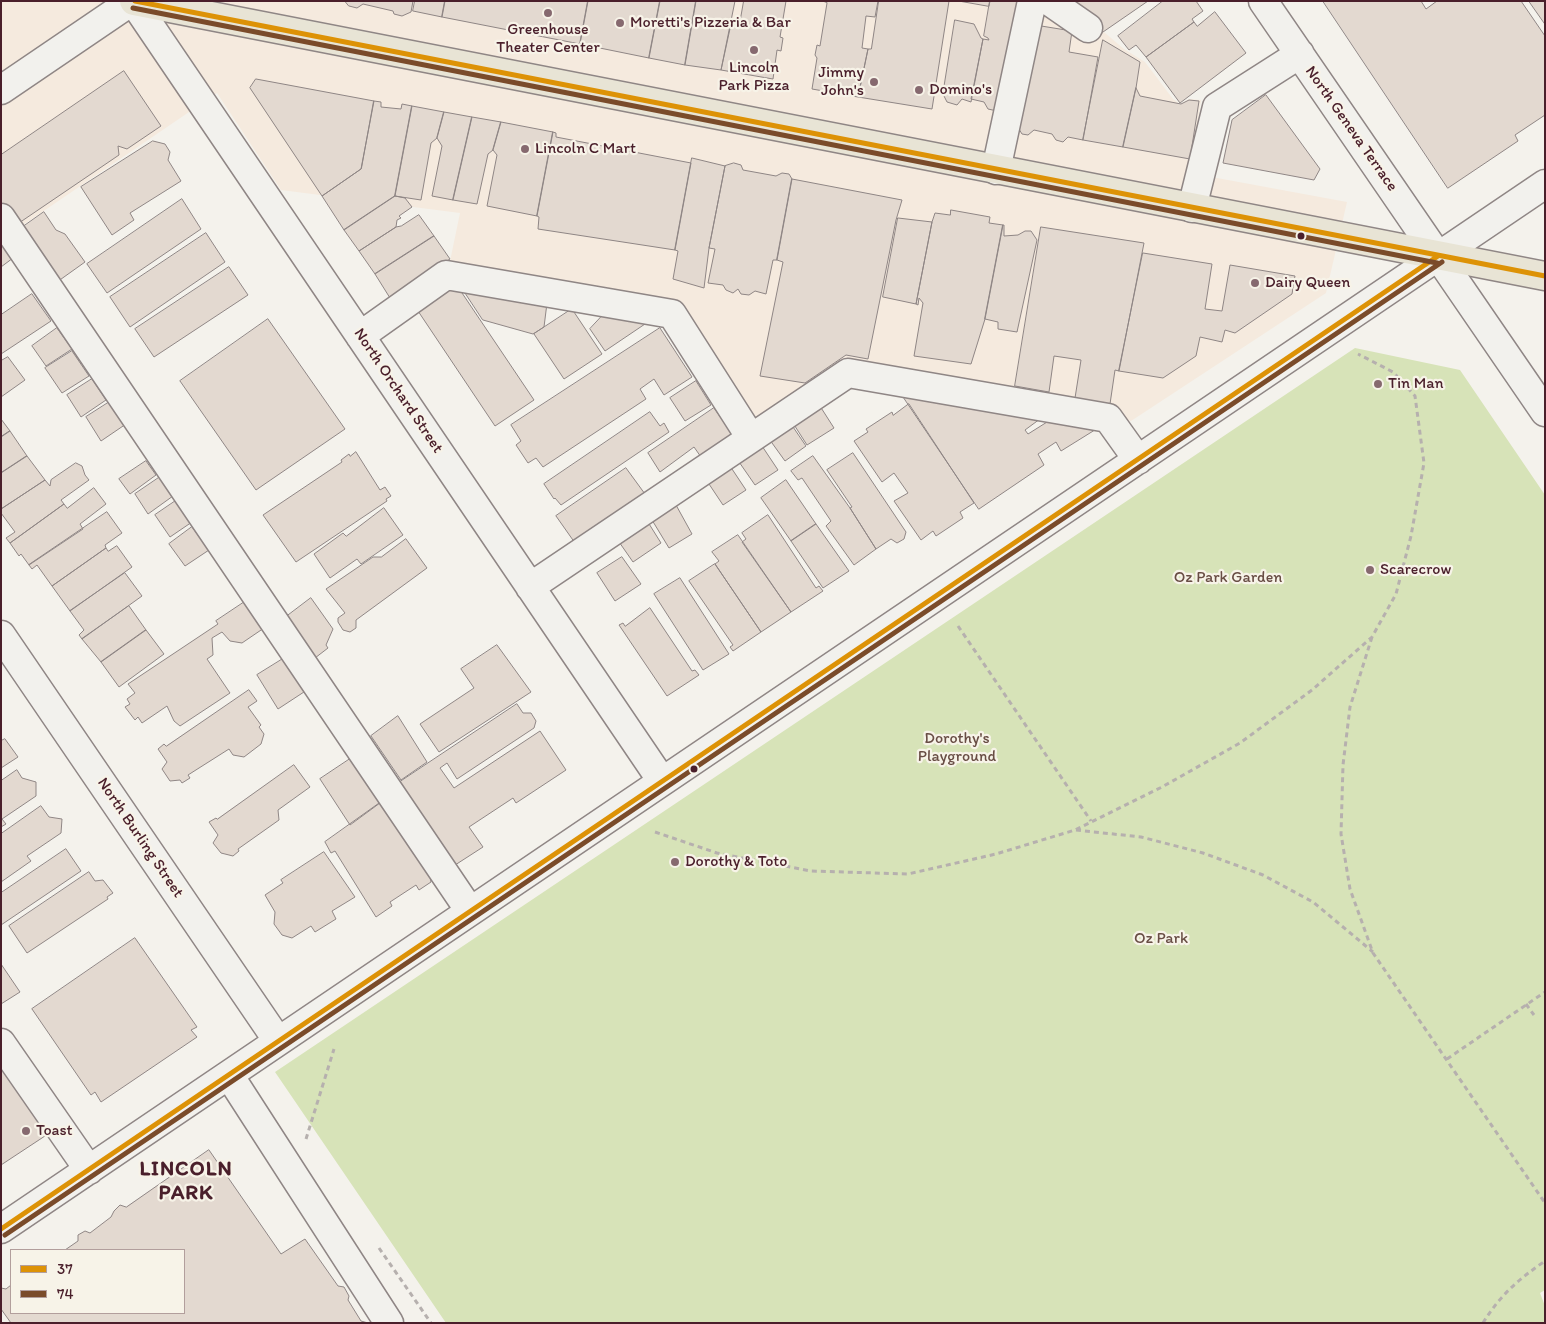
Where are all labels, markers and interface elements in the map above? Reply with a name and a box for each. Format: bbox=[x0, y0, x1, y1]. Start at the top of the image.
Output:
marker: Greenhouse Theater Center bbox=[542, 7, 554, 19]
place label: Moretti's Pizzeria & Bar bbox=[630, 13, 791, 33]
marker: Moretti's Pizzeria & Bar bbox=[614, 17, 626, 29]
place label: Greenhouse Theater Center bbox=[496, 20, 600, 58]
marker: Lincoln Park Pizza bbox=[748, 44, 760, 56]
place label: Lincoln Park Pizza bbox=[719, 58, 789, 96]
place label: Jimmy John's bbox=[818, 63, 864, 101]
street label: North Geneva Terrace bbox=[1301, 63, 1401, 195]
marker: Jimmy John's bbox=[868, 76, 880, 88]
place label: Domino's bbox=[929, 80, 992, 100]
marker: Domino's bbox=[913, 84, 925, 96]
place label: Lincoln C Mart bbox=[535, 139, 636, 159]
marker: Lincoln C Mart bbox=[519, 143, 531, 155]
unlabelled marker bbox=[1296, 231, 1306, 241]
place label: Dairy Queen bbox=[1265, 273, 1350, 293]
marker: Dairy Queen bbox=[1249, 277, 1261, 289]
street label: North Orchard Street bbox=[349, 325, 447, 457]
place label: Tin Man bbox=[1388, 374, 1444, 394]
marker: Tin Man bbox=[1372, 378, 1384, 390]
place label: Scarecrow bbox=[1380, 560, 1451, 580]
marker: Scarecrow bbox=[1364, 564, 1376, 576]
park label: Oz Park Garden bbox=[1174, 568, 1282, 588]
park label: Dorothy's Playground bbox=[918, 729, 996, 767]
unlabelled marker bbox=[689, 764, 699, 774]
street label: North Burling Street bbox=[93, 774, 187, 902]
place label: Dorothy & Toto bbox=[685, 852, 787, 872]
marker: Dorothy & Toto bbox=[669, 856, 681, 868]
park label: Oz Park bbox=[1134, 929, 1188, 949]
place label: Toast bbox=[36, 1121, 73, 1141]
marker: Toast bbox=[20, 1125, 32, 1137]
district label: LINCOLN PARK bbox=[139, 1157, 233, 1207]
legend bbox=[10, 1249, 185, 1314]
text: 37 bbox=[57, 1260, 73, 1278]
text: 74 bbox=[57, 1285, 73, 1303]

